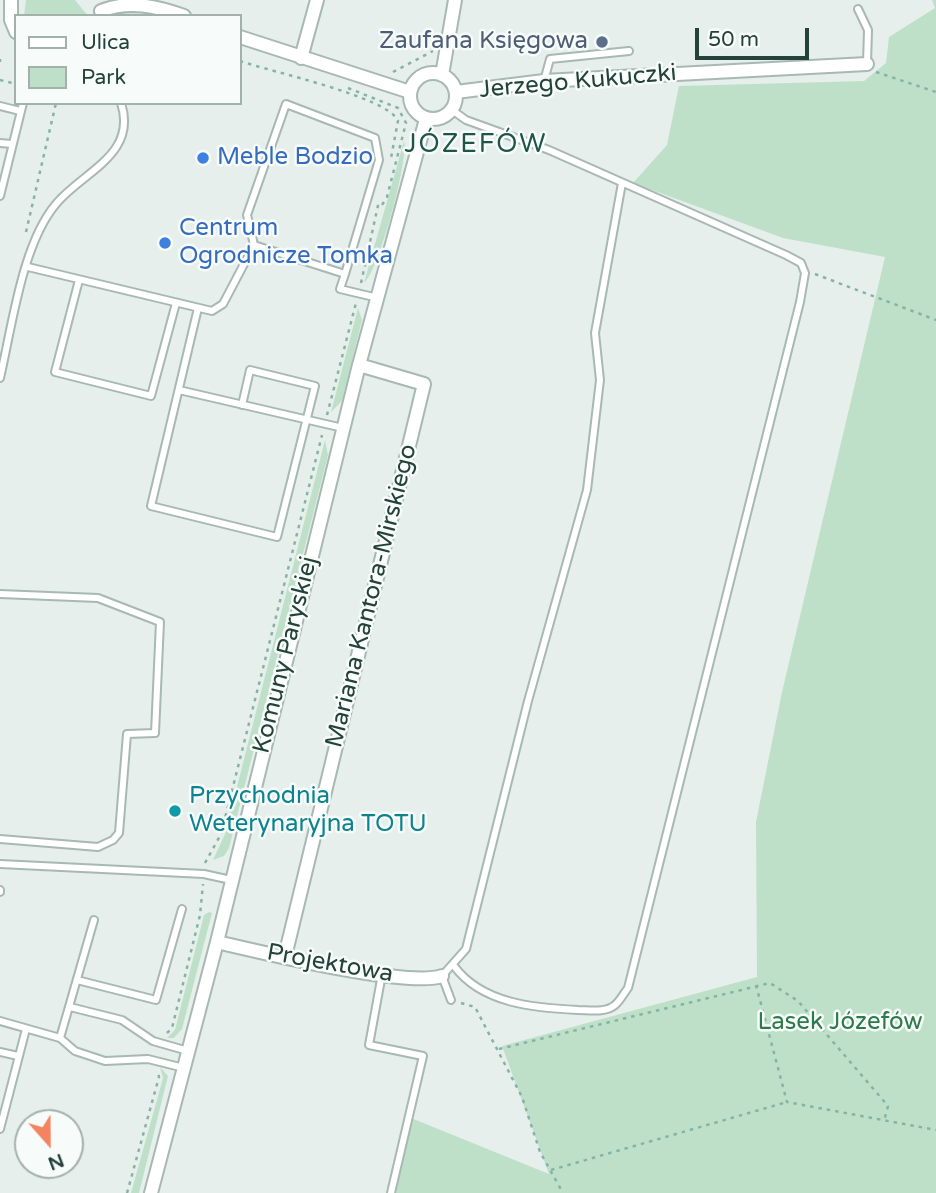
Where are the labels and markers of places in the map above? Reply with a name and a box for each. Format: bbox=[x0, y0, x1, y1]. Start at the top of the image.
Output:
place label: Zaufana Księgowa bbox=[379, 28, 588, 56]
marker: Zaufana Księgowa bbox=[594, 34, 610, 50]
place label: Meble Bodzio bbox=[217, 144, 373, 172]
marker: Meble Bodzio bbox=[195, 150, 211, 166]
place label: Centrum Ogrodnicze Tomka bbox=[179, 215, 393, 271]
marker: Centrum Ogrodnicze Tomka bbox=[157, 235, 173, 251]
place label: Przychodnia Weterynaryjna TOTU bbox=[189, 783, 427, 839]
marker: Przychodnia Weterynaryjna TOTU bbox=[167, 803, 183, 819]

